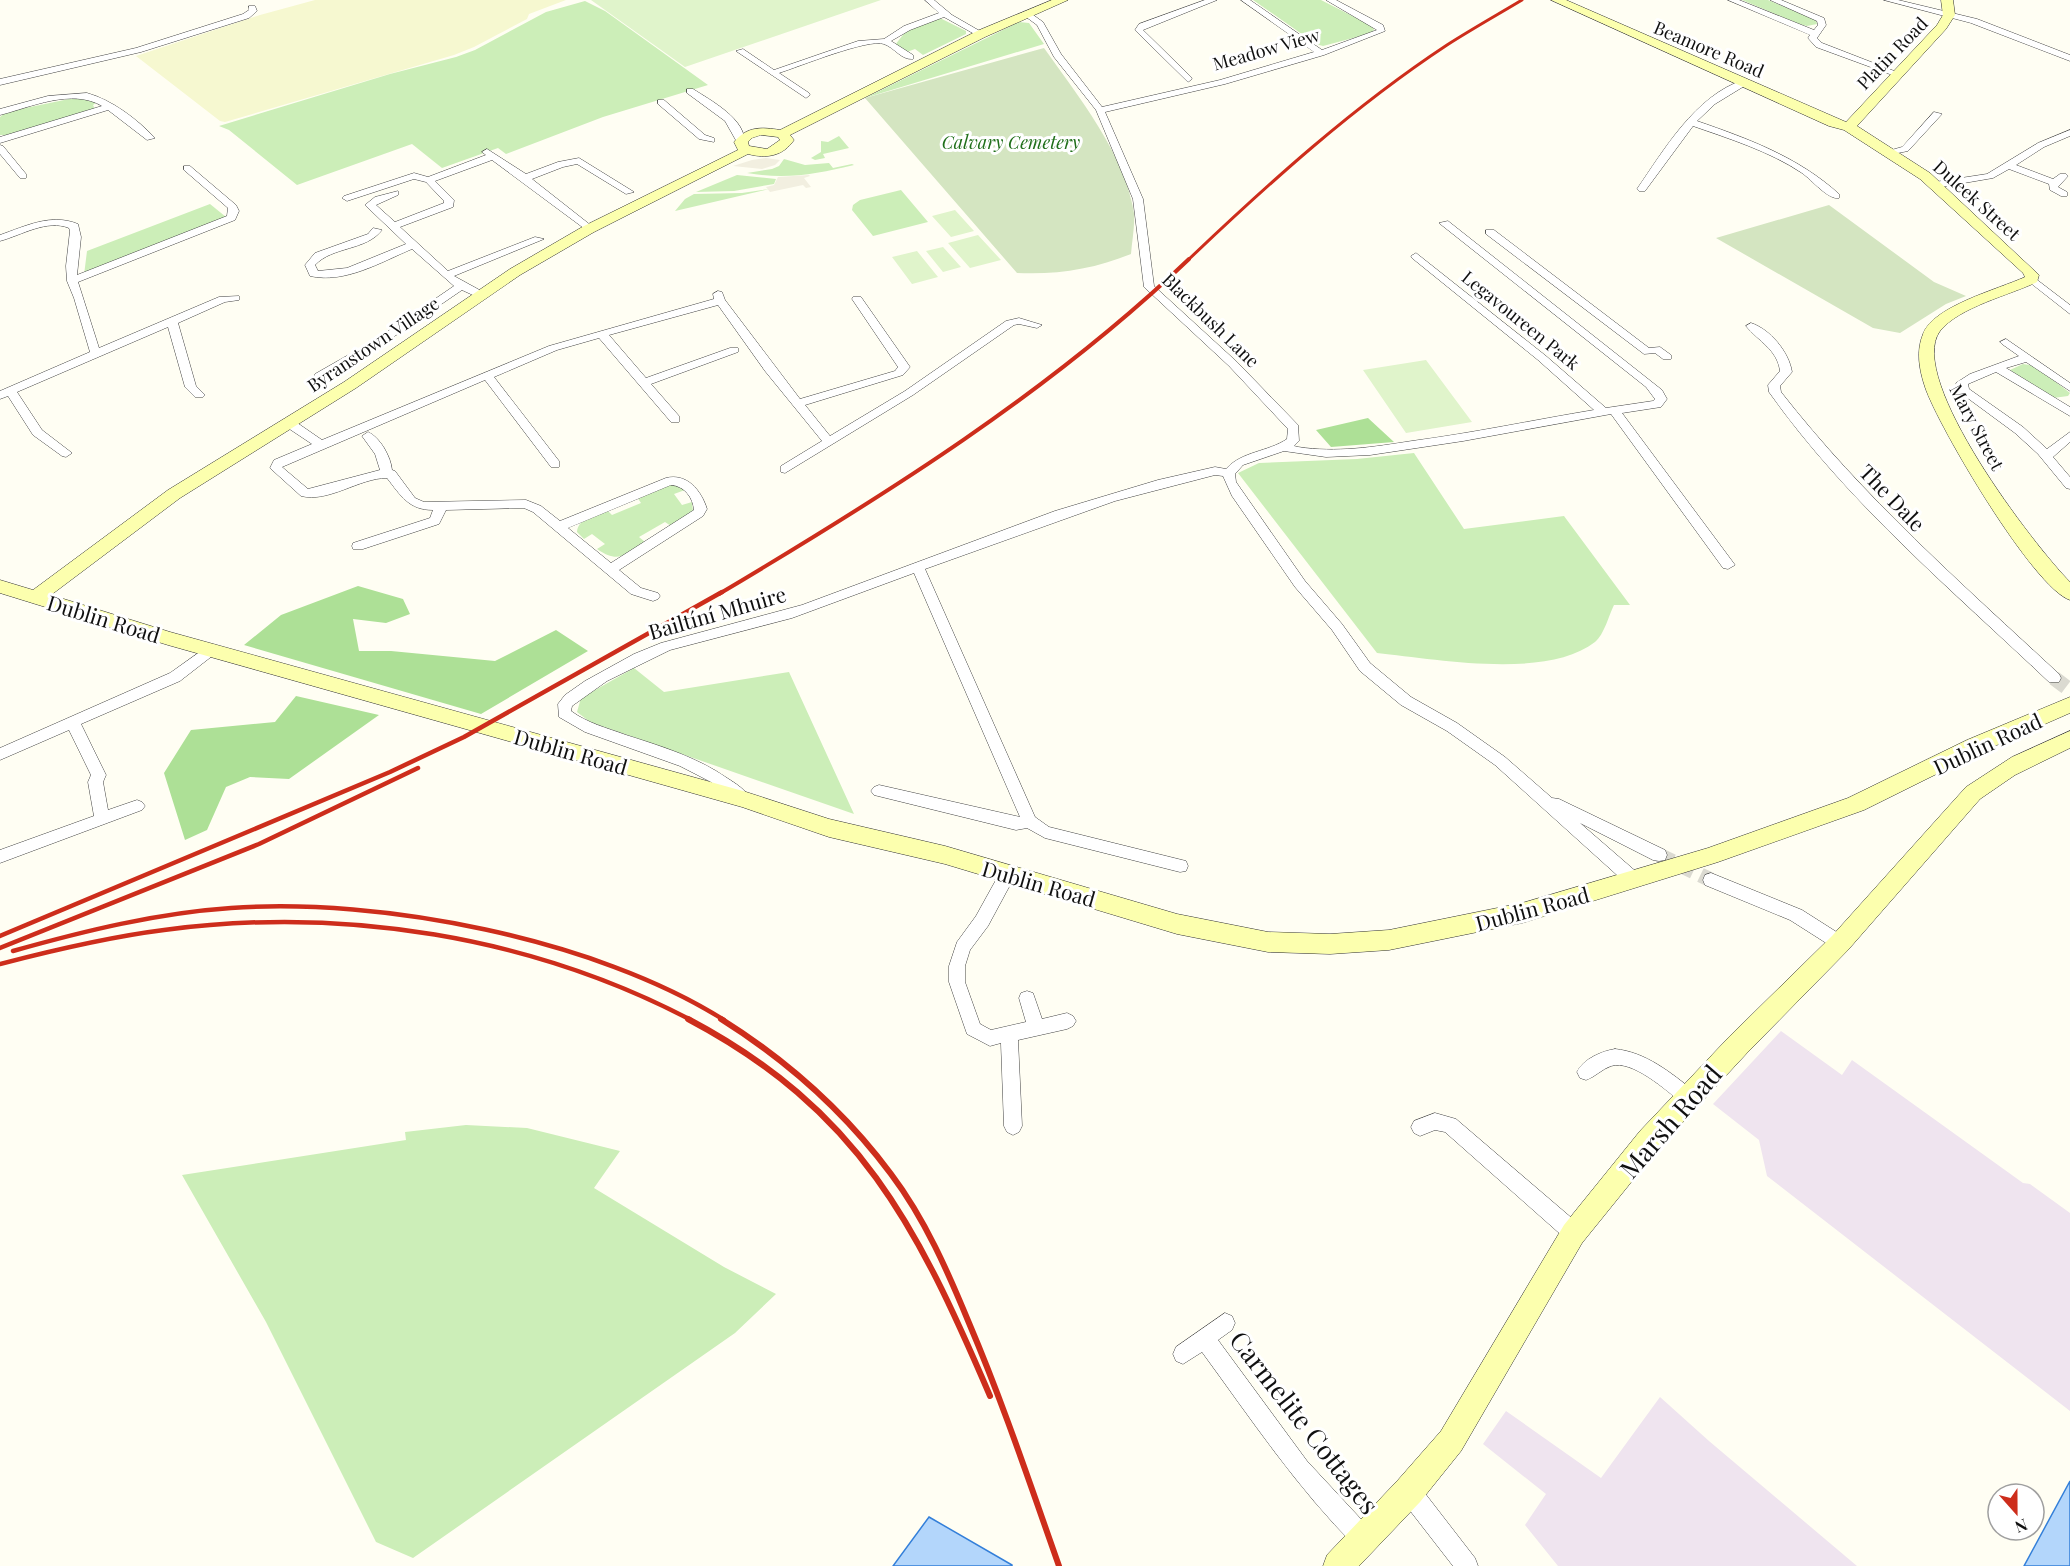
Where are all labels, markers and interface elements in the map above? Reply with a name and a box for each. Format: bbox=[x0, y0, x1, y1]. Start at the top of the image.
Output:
street label: Platin Road bbox=[1851, 11, 1933, 95]
street label: Beamore Road bbox=[1650, 15, 1768, 83]
street label: Meadow View bbox=[1210, 22, 1322, 76]
park label: Calvary Cemetery bbox=[942, 130, 1081, 154]
street label: Duleek Street bbox=[1928, 155, 2026, 246]
street label: Legavoureen Park bbox=[1457, 265, 1585, 375]
street label: Blackbush Lane bbox=[1157, 267, 1265, 373]
street label: Byranstown Village bbox=[302, 291, 444, 397]
street label: Mary Street bbox=[1944, 380, 2010, 475]
street label: The Dale bbox=[1854, 457, 1932, 537]
street label: Bailtíní Mhuire bbox=[645, 579, 789, 645]
street label: Dublin Road bbox=[44, 588, 164, 648]
street label: Dublin Road bbox=[1928, 706, 2046, 780]
street label: Dublin Road bbox=[511, 721, 631, 781]
street label: Dublin Road bbox=[979, 853, 1099, 913]
street label: Dublin Road bbox=[1472, 879, 1592, 937]
street label: Marsh Road bbox=[1611, 1057, 1729, 1185]
street label: Carmelite Cottages bbox=[1222, 1323, 1388, 1521]
north arrow bbox=[1986, 1482, 2046, 1542]
text: N bbox=[2012, 1515, 2031, 1539]

